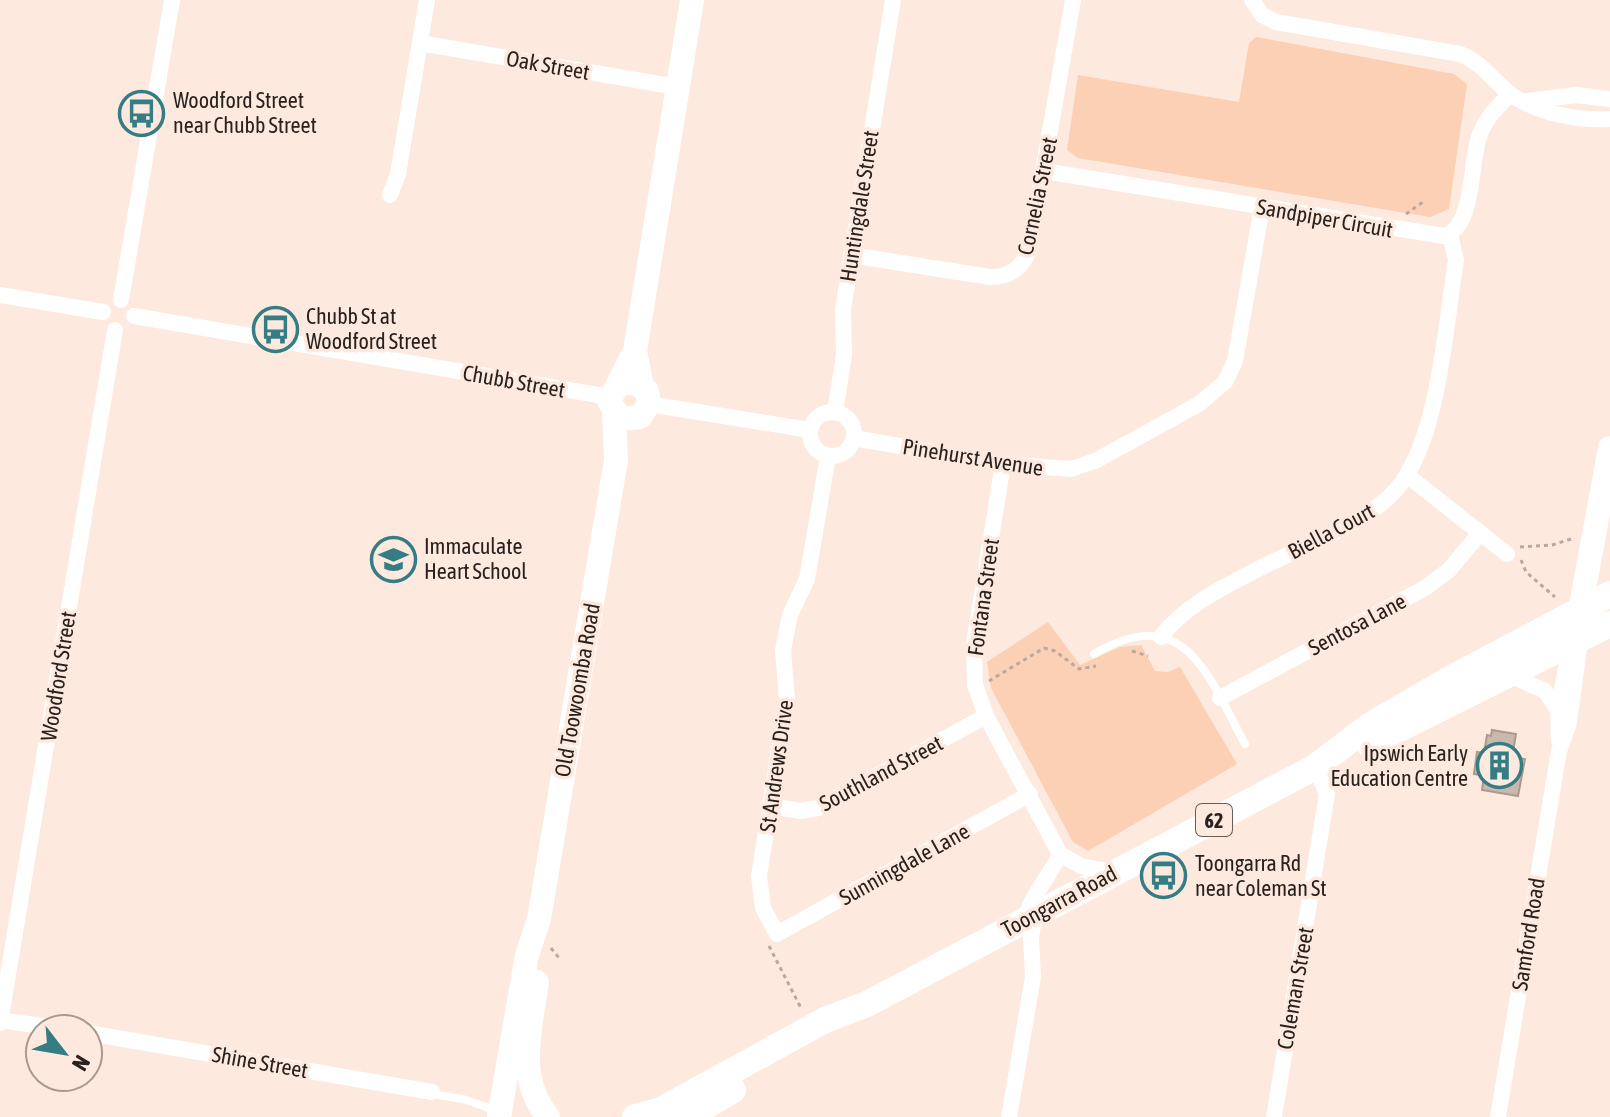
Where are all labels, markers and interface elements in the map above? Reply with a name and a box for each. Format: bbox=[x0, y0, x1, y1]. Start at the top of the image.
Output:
street label: Oak Street bbox=[504, 45, 592, 85]
place label: Woodford Street near Chubb Street bbox=[173, 87, 317, 138]
bus stop icon: Woodford Street near Chubb Street bbox=[118, 89, 166, 137]
street label: Huntingdale Street bbox=[834, 129, 884, 283]
street label: Cornelia Street bbox=[1012, 135, 1062, 257]
street label: Sandpiper Circuit bbox=[1255, 193, 1395, 243]
place label: Chubb St at Woodford Street bbox=[306, 303, 437, 354]
bus stop icon: Chubb St at Woodford Street bbox=[251, 305, 299, 353]
street label: Chubb Street bbox=[461, 359, 567, 403]
street label: Pinehurst Avenue bbox=[901, 433, 1045, 481]
street label: Biella Court bbox=[1283, 497, 1379, 565]
place label: Immaculate Heart School bbox=[424, 533, 527, 584]
school or university icon: Immaculate Heart School bbox=[369, 535, 417, 583]
street label: Fontana Street bbox=[962, 537, 1004, 657]
street label: Sentosa Lane bbox=[1304, 587, 1410, 661]
street label: Old Toowoomba Road bbox=[549, 601, 605, 779]
street label: Woodford Street bbox=[35, 609, 81, 743]
street label: St Andrews Drive bbox=[754, 698, 798, 834]
street label: Southland Street bbox=[815, 730, 947, 816]
place label: Ipswich Early Education Centre bbox=[1330, 740, 1468, 791]
building icon: Ipswich Early Education Centre bbox=[1475, 742, 1523, 790]
road number: 62 bbox=[1196, 804, 1232, 836]
street label: Sunningdale Lane bbox=[834, 818, 974, 910]
place label: Toongarra Rd near Coleman St bbox=[1195, 850, 1327, 901]
bus stop icon: Toongarra Rd near Coleman St bbox=[1140, 852, 1188, 900]
street label: Toongarra Road bbox=[997, 860, 1121, 942]
street label: Samford Road bbox=[1506, 876, 1550, 992]
street label: Coleman Street bbox=[1271, 925, 1319, 1051]
north arrow bbox=[24, 1013, 104, 1093]
street label: Shine Street bbox=[210, 1041, 310, 1083]
text: N bbox=[67, 1051, 96, 1076]

